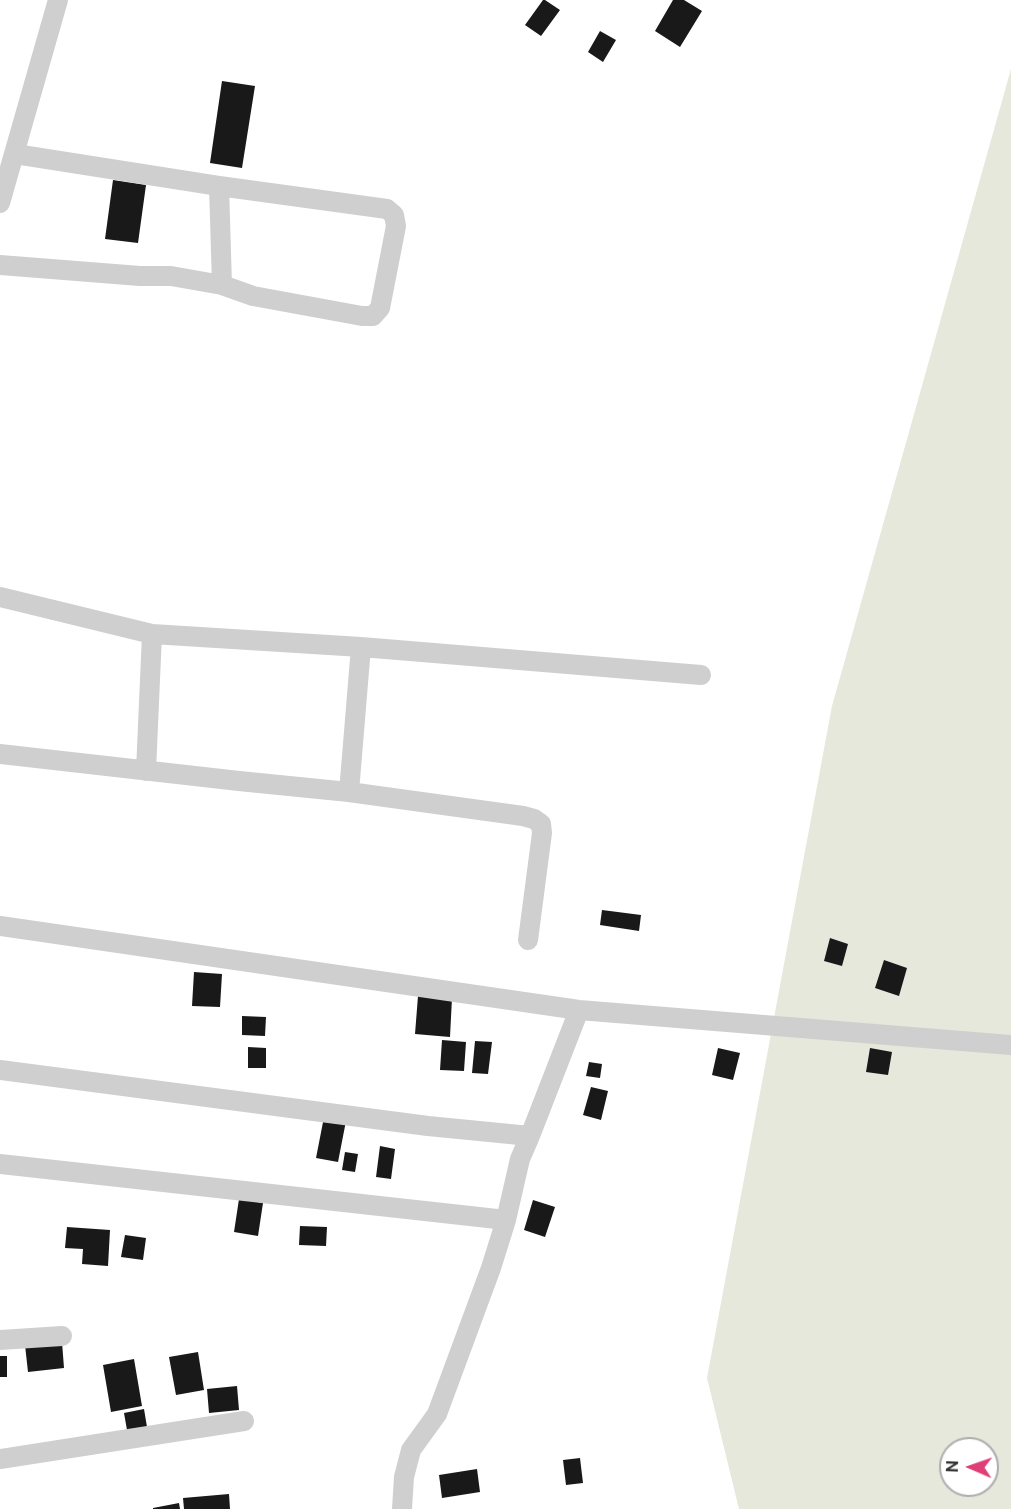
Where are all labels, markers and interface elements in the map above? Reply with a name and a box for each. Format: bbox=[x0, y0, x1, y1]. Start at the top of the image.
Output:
north arrow bbox=[939, 1437, 999, 1497]
text: N bbox=[943, 1460, 962, 1473]

